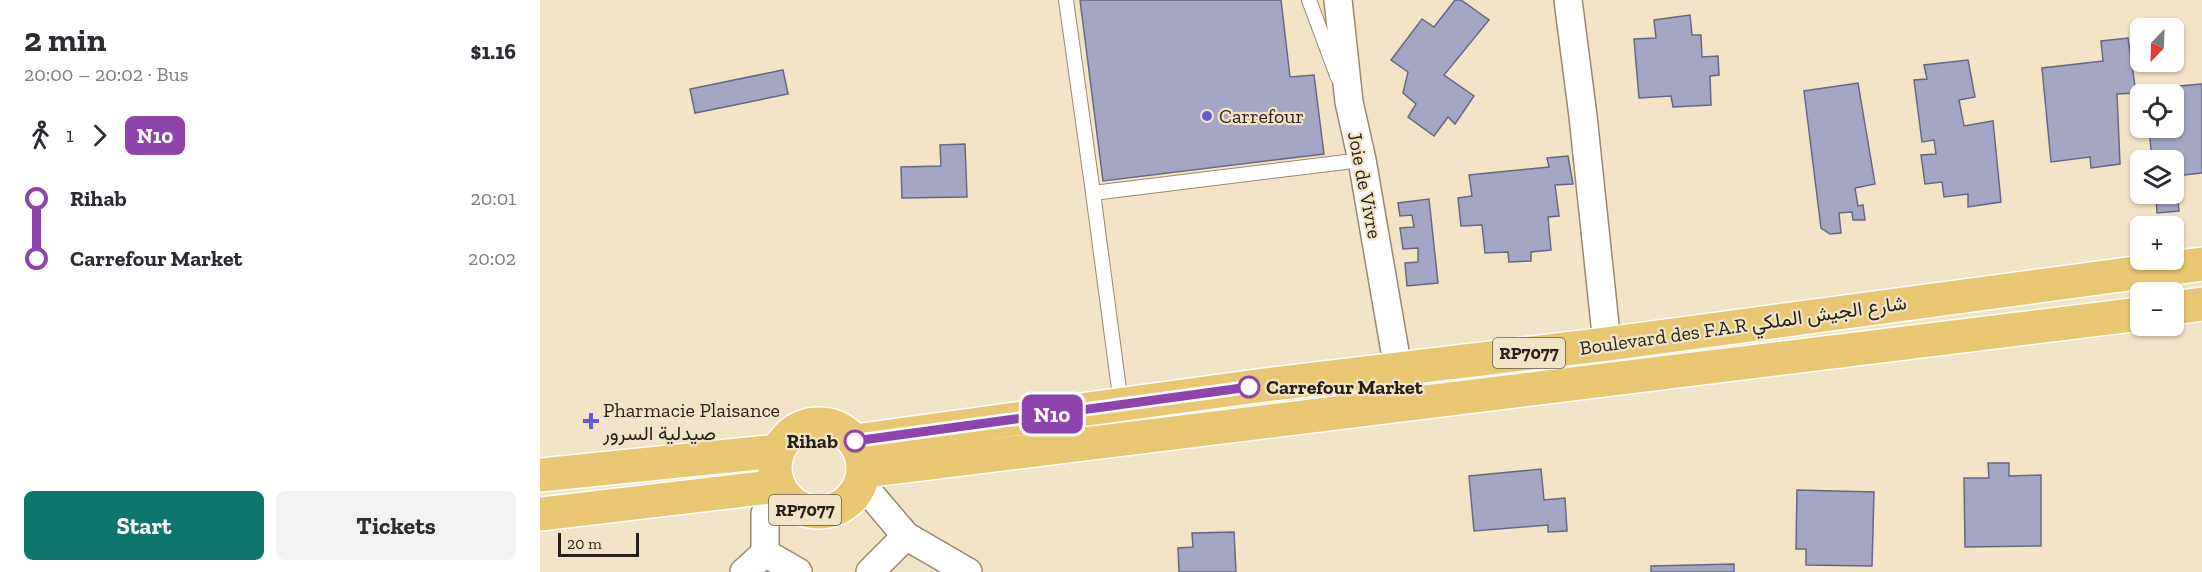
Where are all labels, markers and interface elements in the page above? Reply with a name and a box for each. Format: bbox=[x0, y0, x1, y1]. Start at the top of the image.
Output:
north arrow bbox=[2130, 18, 2184, 72]
map controls bbox=[2130, 18, 2184, 336]
text: 2 min bbox=[24, 20, 106, 59]
text: $1.16 bbox=[471, 38, 516, 65]
text: 20:00 – 20:02 · Bus bbox=[24, 62, 189, 86]
button: locate bbox=[2130, 84, 2184, 138]
place label: Carrefour bbox=[1219, 104, 1304, 128]
marker: Carrefour bbox=[1200, 109, 1214, 123]
icon: walk bbox=[24, 119, 57, 152]
icon: forward bbox=[83, 119, 116, 152]
text: 1 bbox=[66, 123, 74, 147]
text: N10 bbox=[137, 123, 173, 148]
street label: Joie de Vivre bbox=[1343, 129, 1387, 241]
button: layers bbox=[2130, 150, 2184, 204]
text: Rihab bbox=[70, 185, 127, 212]
text: 20:01 bbox=[470, 186, 516, 210]
button: + bbox=[2130, 216, 2184, 270]
text: Carrefour Market bbox=[70, 245, 242, 272]
text: 20:02 bbox=[468, 246, 516, 270]
button: − bbox=[2130, 282, 2184, 336]
street label: Boulevard des F.A.R شارع الجيش الملكي bbox=[1578, 290, 1909, 365]
road number: RP7077 bbox=[1493, 338, 1565, 368]
place label: Carrefour Market bbox=[1266, 375, 1424, 399]
marker: Carrefour Market bbox=[1238, 376, 1260, 398]
line badge: N10 bbox=[1018, 394, 1086, 434]
place label: Pharmacie Plaisance صيدلية السرور bbox=[602, 398, 780, 446]
text: N10 bbox=[1034, 402, 1070, 427]
marker: Pharmacie Plaisance صيدلية السرور bbox=[584, 414, 598, 428]
place label: Rihab bbox=[787, 429, 838, 453]
marker: Rihab bbox=[844, 430, 866, 452]
button: Start bbox=[24, 491, 264, 560]
button: Tickets bbox=[276, 491, 516, 560]
road number: RP7077 bbox=[769, 495, 841, 525]
scale bar bbox=[558, 530, 639, 558]
text: 20 m bbox=[567, 534, 602, 553]

